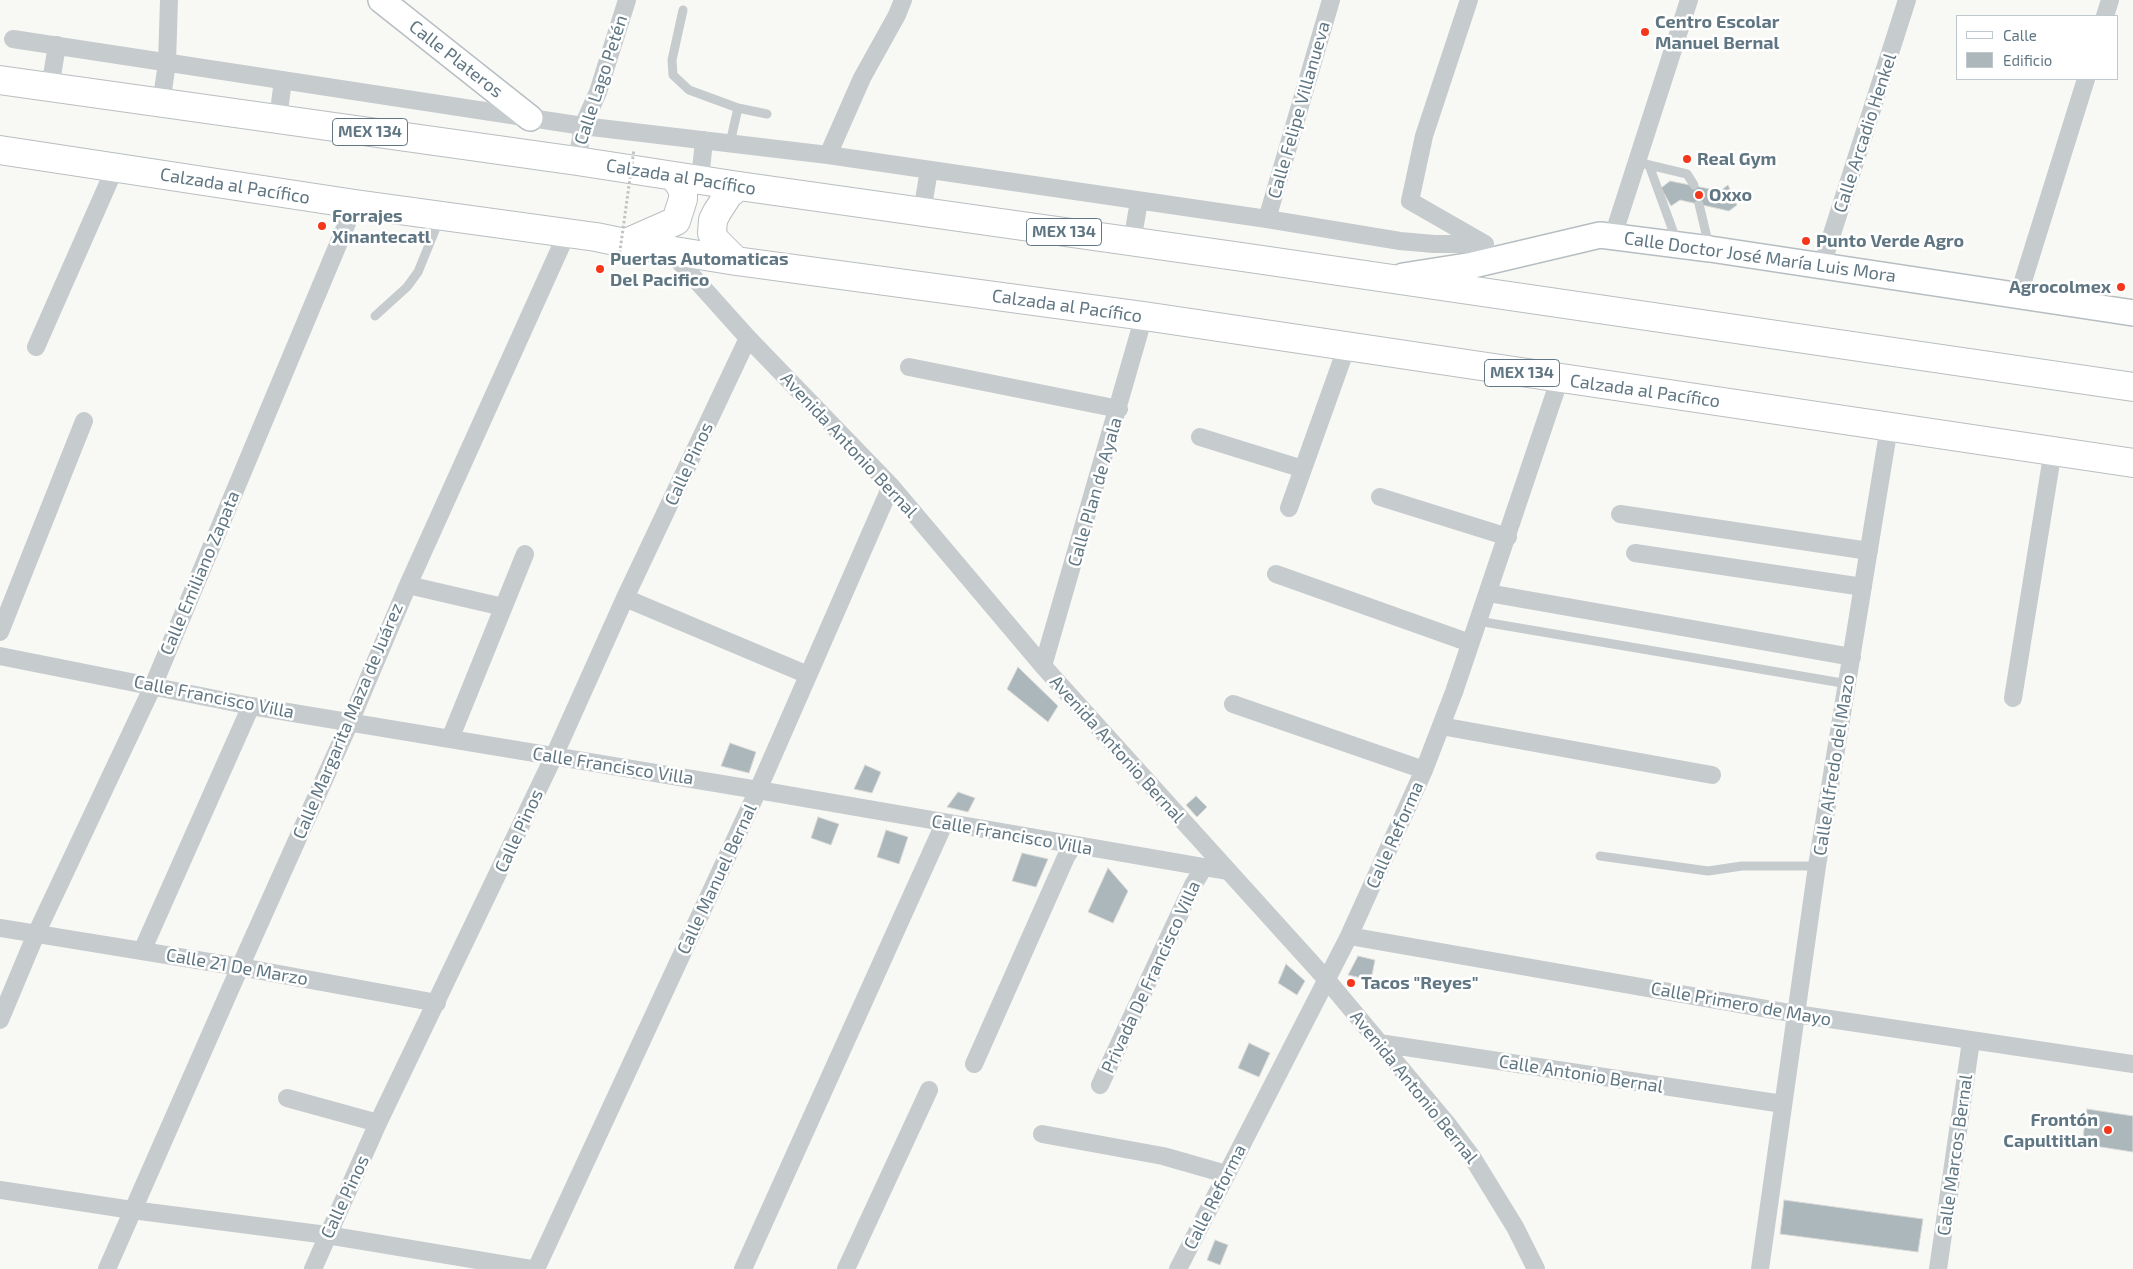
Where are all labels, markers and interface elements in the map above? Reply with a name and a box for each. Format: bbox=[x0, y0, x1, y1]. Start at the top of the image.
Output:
place label: Centro Escolar Manuel Bernal bbox=[1655, 11, 1780, 54]
street label: Calle Lago Petén bbox=[570, 12, 632, 148]
legend bbox=[1956, 15, 2118, 80]
street label: Calle Plateros bbox=[405, 16, 507, 102]
street label: Calle Felipe Villanueva bbox=[1263, 19, 1335, 201]
marker: Centro Escolar Manuel Bernal bbox=[1639, 26, 1651, 38]
text: Calle bbox=[2003, 26, 2037, 44]
street label: Calle Arcadio Henkel bbox=[1829, 51, 1901, 215]
text: Edificio bbox=[2003, 51, 2052, 69]
road number: MEX 134 bbox=[332, 118, 408, 146]
place label: Real Gym bbox=[1697, 148, 1776, 170]
marker: Real Gym bbox=[1681, 153, 1693, 165]
street label: Calzada al Pacífico bbox=[604, 154, 758, 200]
street label: Calzada al Pacífico bbox=[158, 163, 312, 209]
place label: Oxxo bbox=[1709, 184, 1752, 206]
marker: Oxxo bbox=[1693, 189, 1705, 201]
place label: Forrajes Xinantecatl bbox=[332, 205, 431, 248]
road number: MEX 134 bbox=[1026, 218, 1102, 246]
marker: Forrajes Xinantecatl bbox=[316, 220, 328, 232]
street label: Calle Doctor José María Luis Mora bbox=[1623, 227, 1897, 287]
place label: Punto Verde Agro bbox=[1816, 230, 1964, 252]
marker: Punto Verde Agro bbox=[1800, 235, 1812, 247]
place label: Puertas Automaticas Del Pacifico bbox=[610, 248, 789, 290]
marker: Puertas Automaticas Del Pacifico bbox=[594, 263, 606, 275]
place label: Agrocolmex bbox=[2009, 276, 2111, 298]
marker: Agrocolmex bbox=[2115, 281, 2127, 293]
street label: Calzada al Pacífico bbox=[990, 285, 1144, 327]
road number: MEX 134 bbox=[1484, 359, 1560, 386]
street label: Avenida Antonio Bernal bbox=[776, 368, 922, 522]
street label: Calzada al Pacífico bbox=[1568, 370, 1722, 412]
street label: Calle Plan de Ayala bbox=[1063, 415, 1127, 569]
street label: Calle Pinos bbox=[660, 419, 718, 509]
street label: Calle Emiliano Zapata bbox=[156, 488, 244, 658]
street label: Calle Margarita Maza de Juárez bbox=[288, 600, 408, 842]
street label: Calle Francisco Villa bbox=[132, 671, 296, 723]
street label: Avenida Antonio Bernal bbox=[1045, 671, 1189, 827]
street label: Calle Alfredo del Mazo bbox=[1809, 673, 1859, 857]
street label: Calle Francisco Villa bbox=[531, 743, 695, 789]
street label: Calle Reforma bbox=[1362, 778, 1428, 892]
street label: Calle Pinos bbox=[490, 786, 548, 876]
street label: Calle Manuel Bernal bbox=[673, 800, 761, 958]
street label: Calle Francisco Villa bbox=[930, 810, 1094, 860]
street label: Privada De Francisco Villa bbox=[1097, 877, 1205, 1077]
street label: Calle 21 De Marzo bbox=[164, 944, 310, 990]
place label: Tacos "Reyes" bbox=[1361, 972, 1478, 994]
marker: Tacos "Reyes" bbox=[1345, 977, 1357, 989]
street label: Calle Primero de Mayo bbox=[1649, 977, 1833, 1031]
street label: Avenida Antonio Bernal bbox=[1346, 1006, 1482, 1168]
street label: Calle Antonio Bernal bbox=[1497, 1050, 1665, 1098]
street label: Calle Marcos Bernal bbox=[1933, 1073, 1977, 1237]
place label: Frontón Capultitlan bbox=[2003, 1109, 2098, 1152]
marker: Frontón Capultitlan bbox=[2102, 1124, 2114, 1136]
street label: Calle Reforma bbox=[1179, 1141, 1251, 1253]
street label: Calle Pinos bbox=[316, 1152, 374, 1242]

